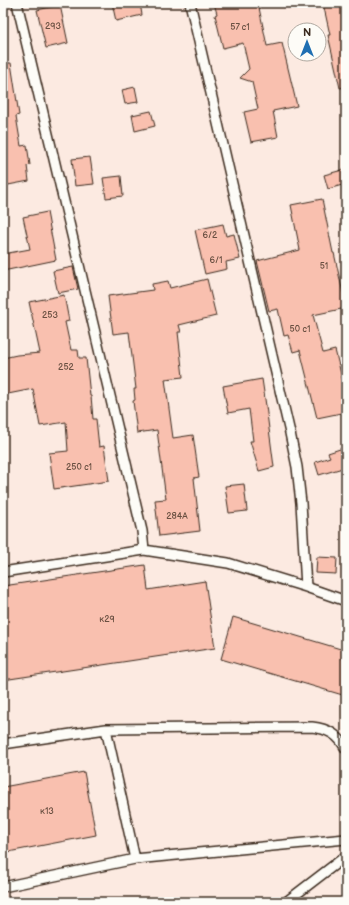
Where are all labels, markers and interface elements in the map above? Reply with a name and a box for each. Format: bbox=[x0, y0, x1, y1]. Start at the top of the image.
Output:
house number: 293 bbox=[45, 21, 61, 32]
house number: 57 с1 bbox=[230, 22, 250, 33]
north arrow bbox=[287, 22, 327, 62]
text: N bbox=[303, 26, 311, 39]
house number: 6/2 bbox=[203, 230, 218, 241]
house number: 6/1 bbox=[209, 255, 223, 266]
house number: 51 bbox=[320, 261, 328, 272]
house number: 253 bbox=[42, 310, 58, 321]
house number: 50 с1 bbox=[290, 324, 310, 335]
house number: 252 bbox=[58, 362, 75, 373]
house number: 250 с1 bbox=[66, 462, 92, 473]
house number: 284А bbox=[166, 511, 188, 522]
house number: к29 bbox=[99, 614, 115, 625]
house number: к13 bbox=[40, 806, 54, 817]

